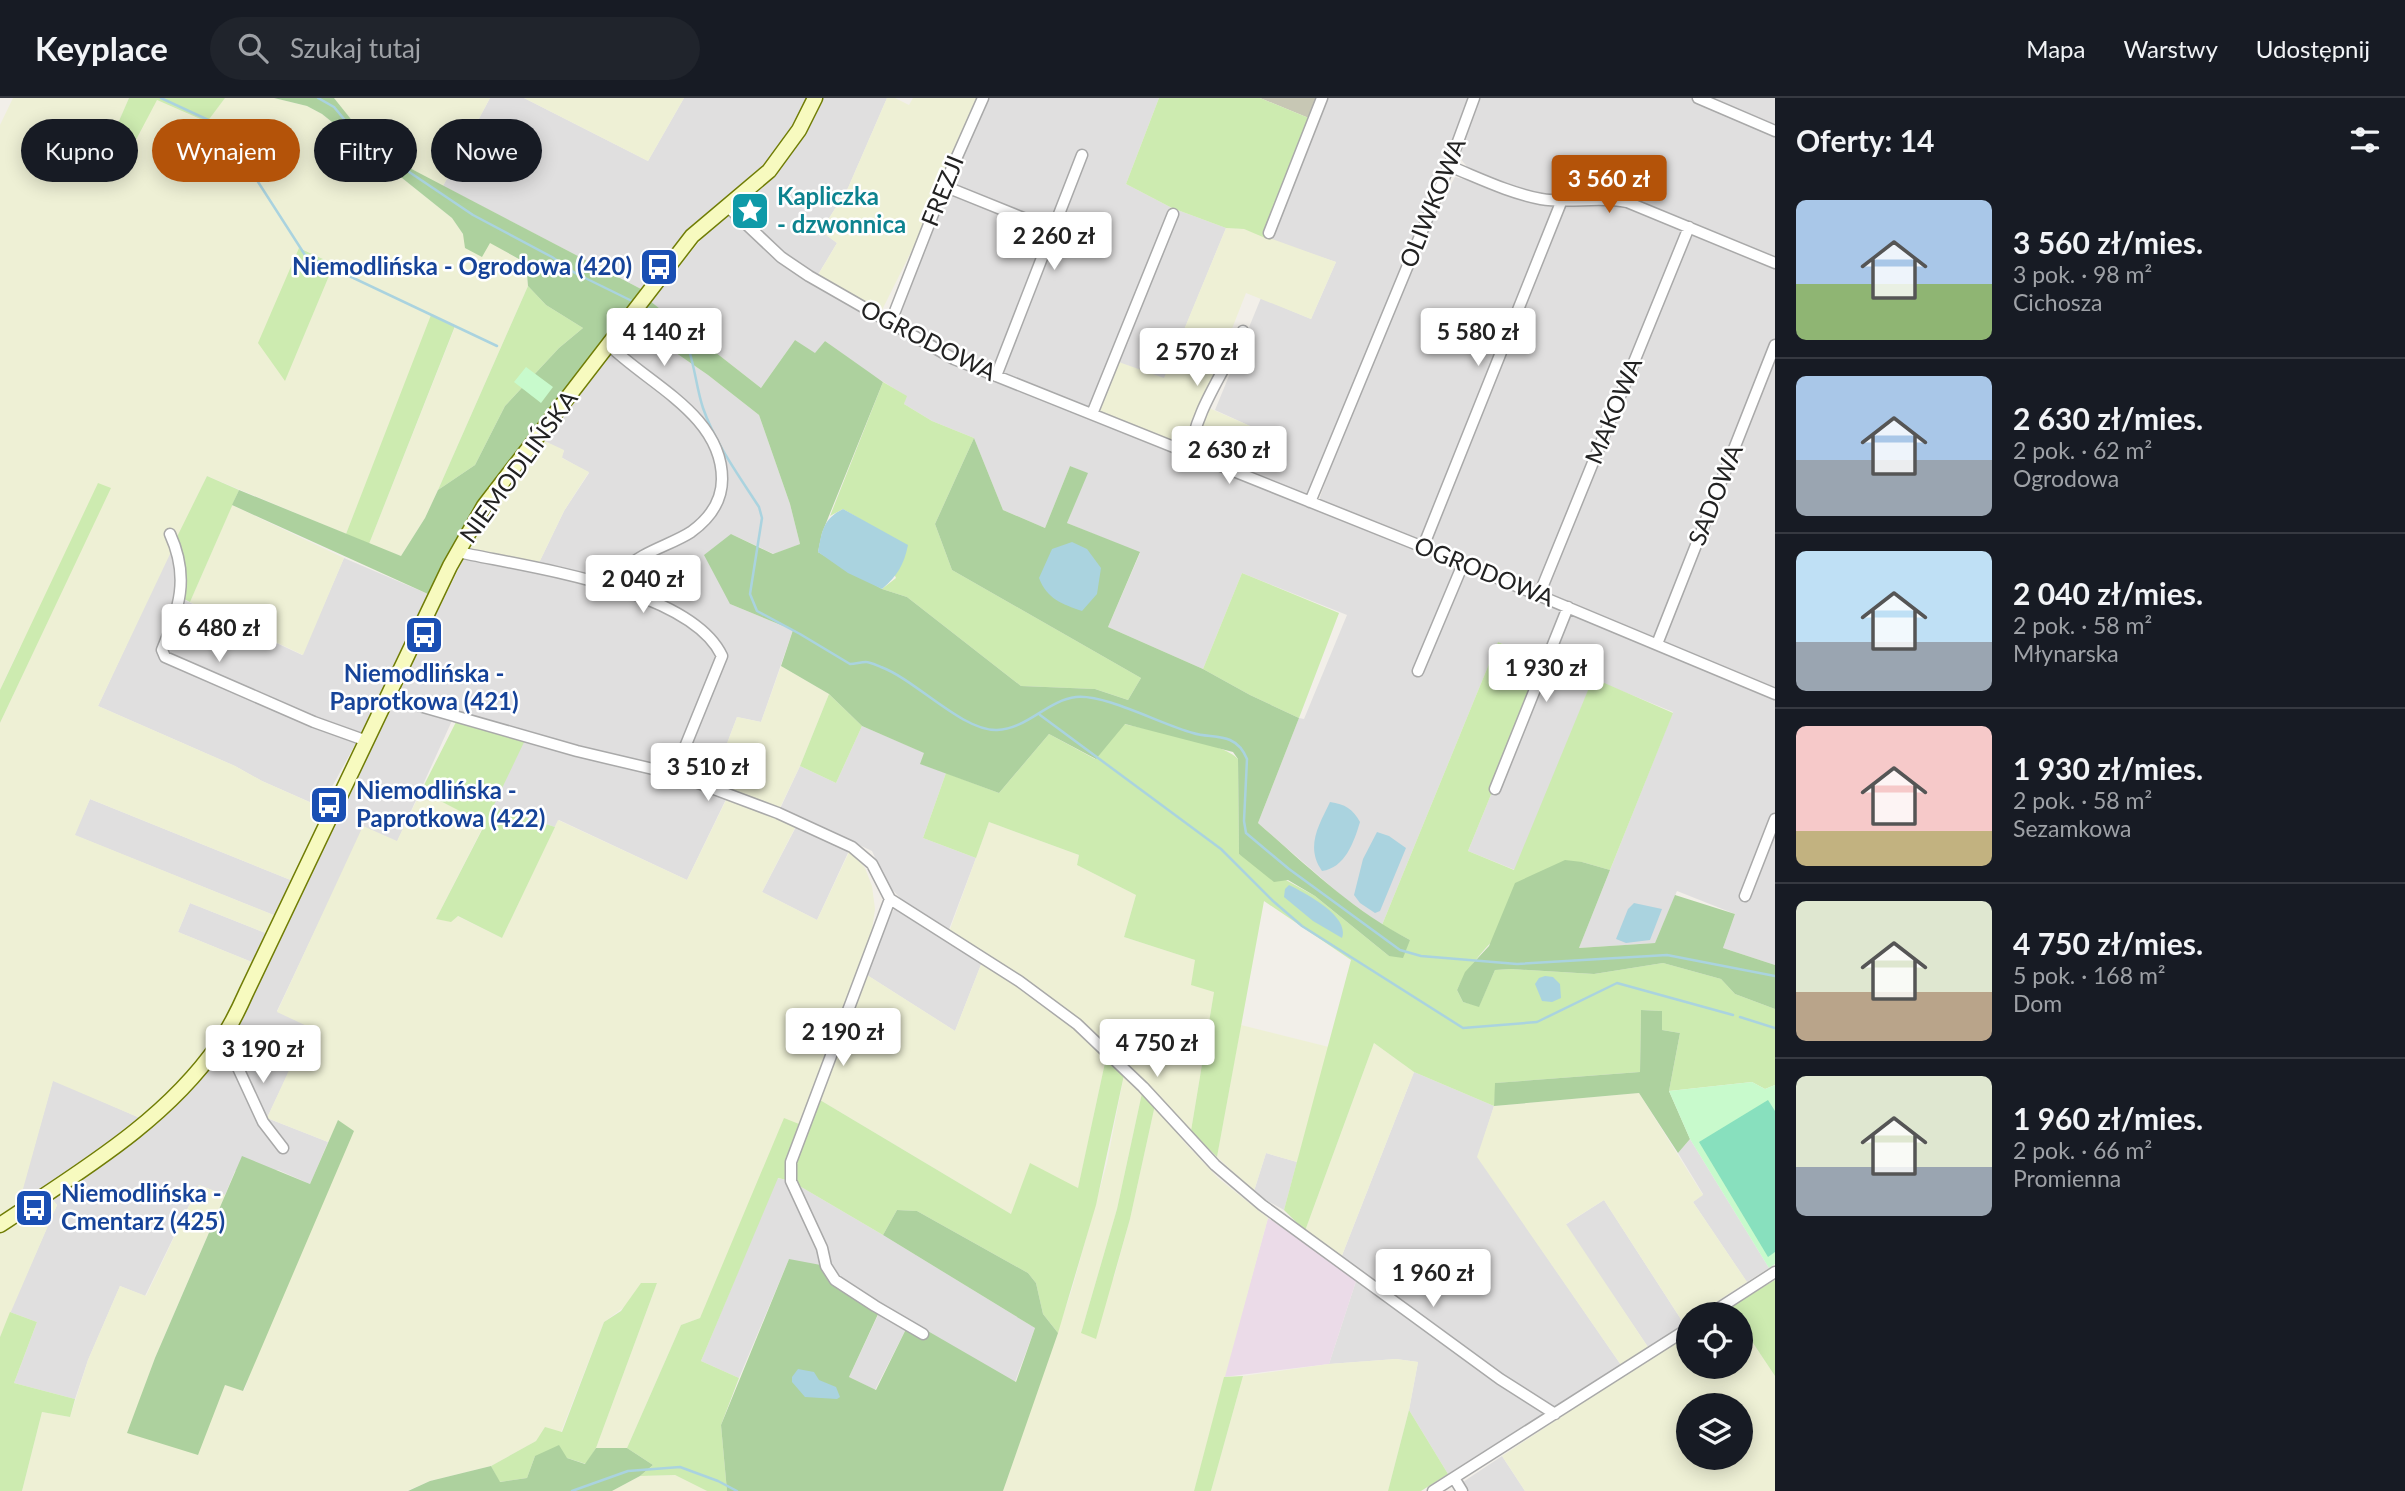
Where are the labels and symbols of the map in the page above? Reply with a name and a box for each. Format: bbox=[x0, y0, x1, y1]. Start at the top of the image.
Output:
street label: OLIWKOWA bbox=[1393, 133, 1471, 271]
street label: FREZJI bbox=[914, 151, 969, 230]
pin: 3 560 zł bbox=[1537, 156, 1681, 215]
place label: Kapliczka - dzwonnica bbox=[777, 181, 906, 238]
place icon: Kapliczka - dzwonnica bbox=[729, 190, 771, 232]
pin: 2 260 zł bbox=[982, 212, 1126, 272]
bus stop icon: Niemodlińska - Ogrodowa (420) bbox=[638, 246, 680, 288]
place label: Niemodlińska - Ogrodowa (420) bbox=[292, 251, 632, 280]
street label: OGRODOWA bbox=[856, 293, 1002, 387]
pin: 4 140 zł bbox=[592, 308, 736, 368]
pin: 5 580 zł bbox=[1406, 308, 1550, 368]
pin: 2 570 zł bbox=[1125, 328, 1269, 388]
street label: MAKOWA bbox=[1578, 352, 1647, 468]
street label: NIEMODLIŃSKA bbox=[453, 384, 583, 548]
pin: 2 630 zł bbox=[1157, 426, 1301, 486]
street label: SADOWA bbox=[1681, 439, 1748, 549]
street label: OGRODOWA bbox=[1410, 529, 1559, 612]
pin: 2 040 zł bbox=[571, 556, 715, 615]
pin: 6 480 zł bbox=[147, 604, 291, 664]
bus stop icon: Niemodlińska - Paprotkowa (421) bbox=[403, 614, 445, 656]
pin: 1 930 zł bbox=[1474, 644, 1618, 704]
place label: Niemodlińska - Paprotkowa (421) bbox=[329, 658, 519, 715]
pin: 3 510 zł bbox=[636, 744, 780, 803]
place label: Niemodlińska - Paprotkowa (422) bbox=[356, 775, 545, 832]
bus stop icon: Niemodlińska - Paprotkowa (422) bbox=[308, 784, 350, 826]
pin: 2 190 zł bbox=[771, 1009, 915, 1068]
pin: 4 750 zł bbox=[1085, 1020, 1229, 1079]
pin: 3 190 zł bbox=[191, 1026, 335, 1085]
place label: Niemodlińska - Cmentarz (425) bbox=[61, 1178, 225, 1235]
bus stop icon: Niemodlińska - Cmentarz (425) bbox=[13, 1187, 55, 1229]
pin: 1 960 zł bbox=[1361, 1250, 1505, 1309]

